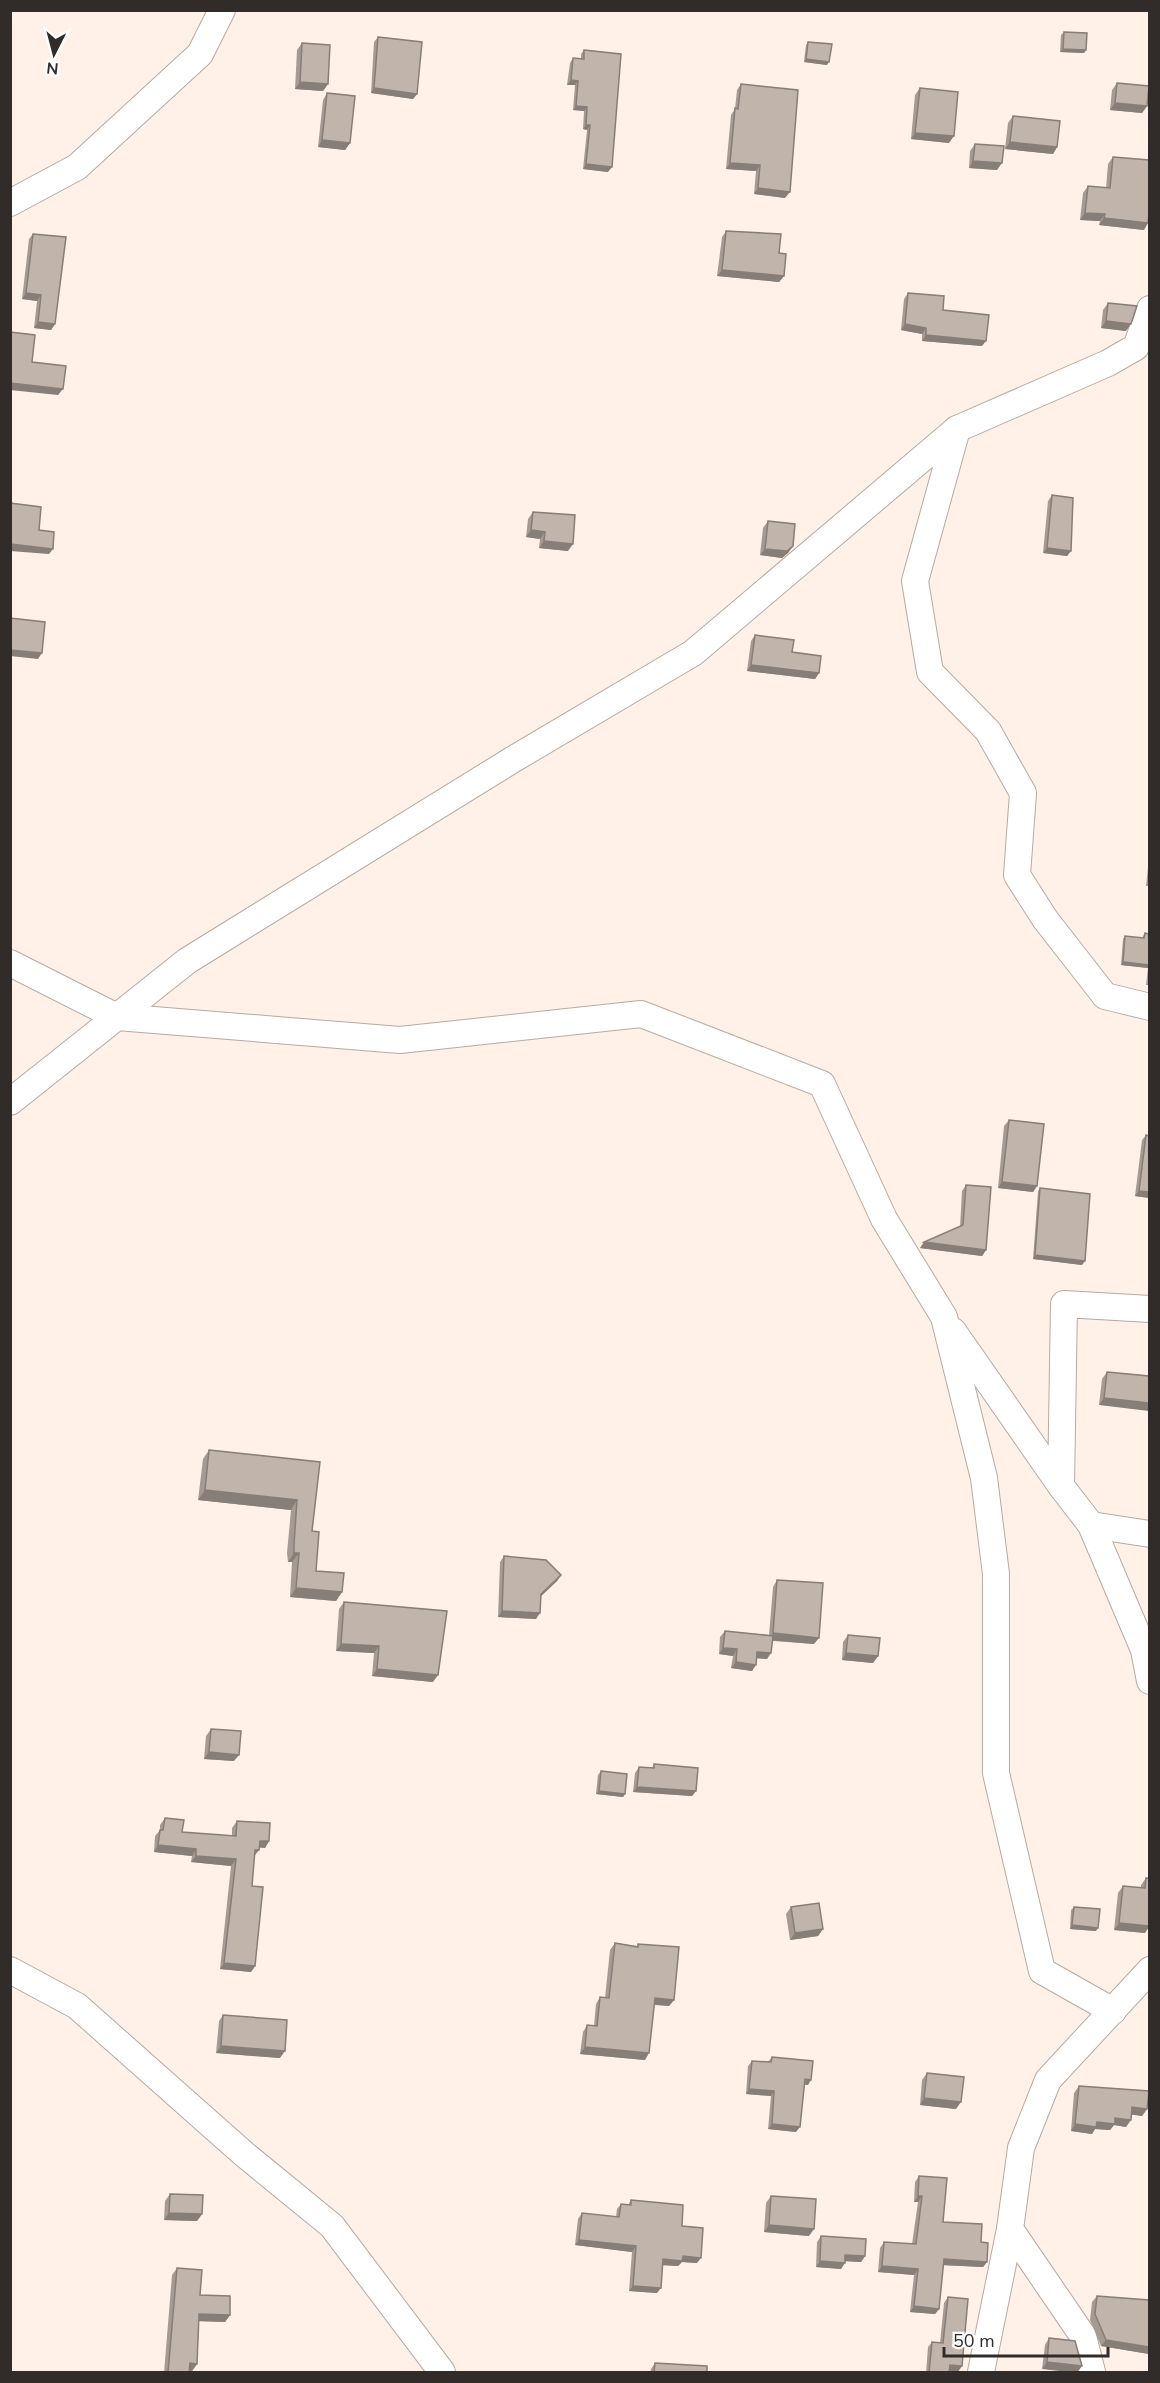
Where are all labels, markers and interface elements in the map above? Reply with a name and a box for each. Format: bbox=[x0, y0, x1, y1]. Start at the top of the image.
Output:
north arrow bbox=[24, 24, 84, 84]
text: N bbox=[45, 56, 60, 79]
scale bar bbox=[944, 2320, 1108, 2358]
text: 50 m bbox=[953, 2329, 995, 2353]

